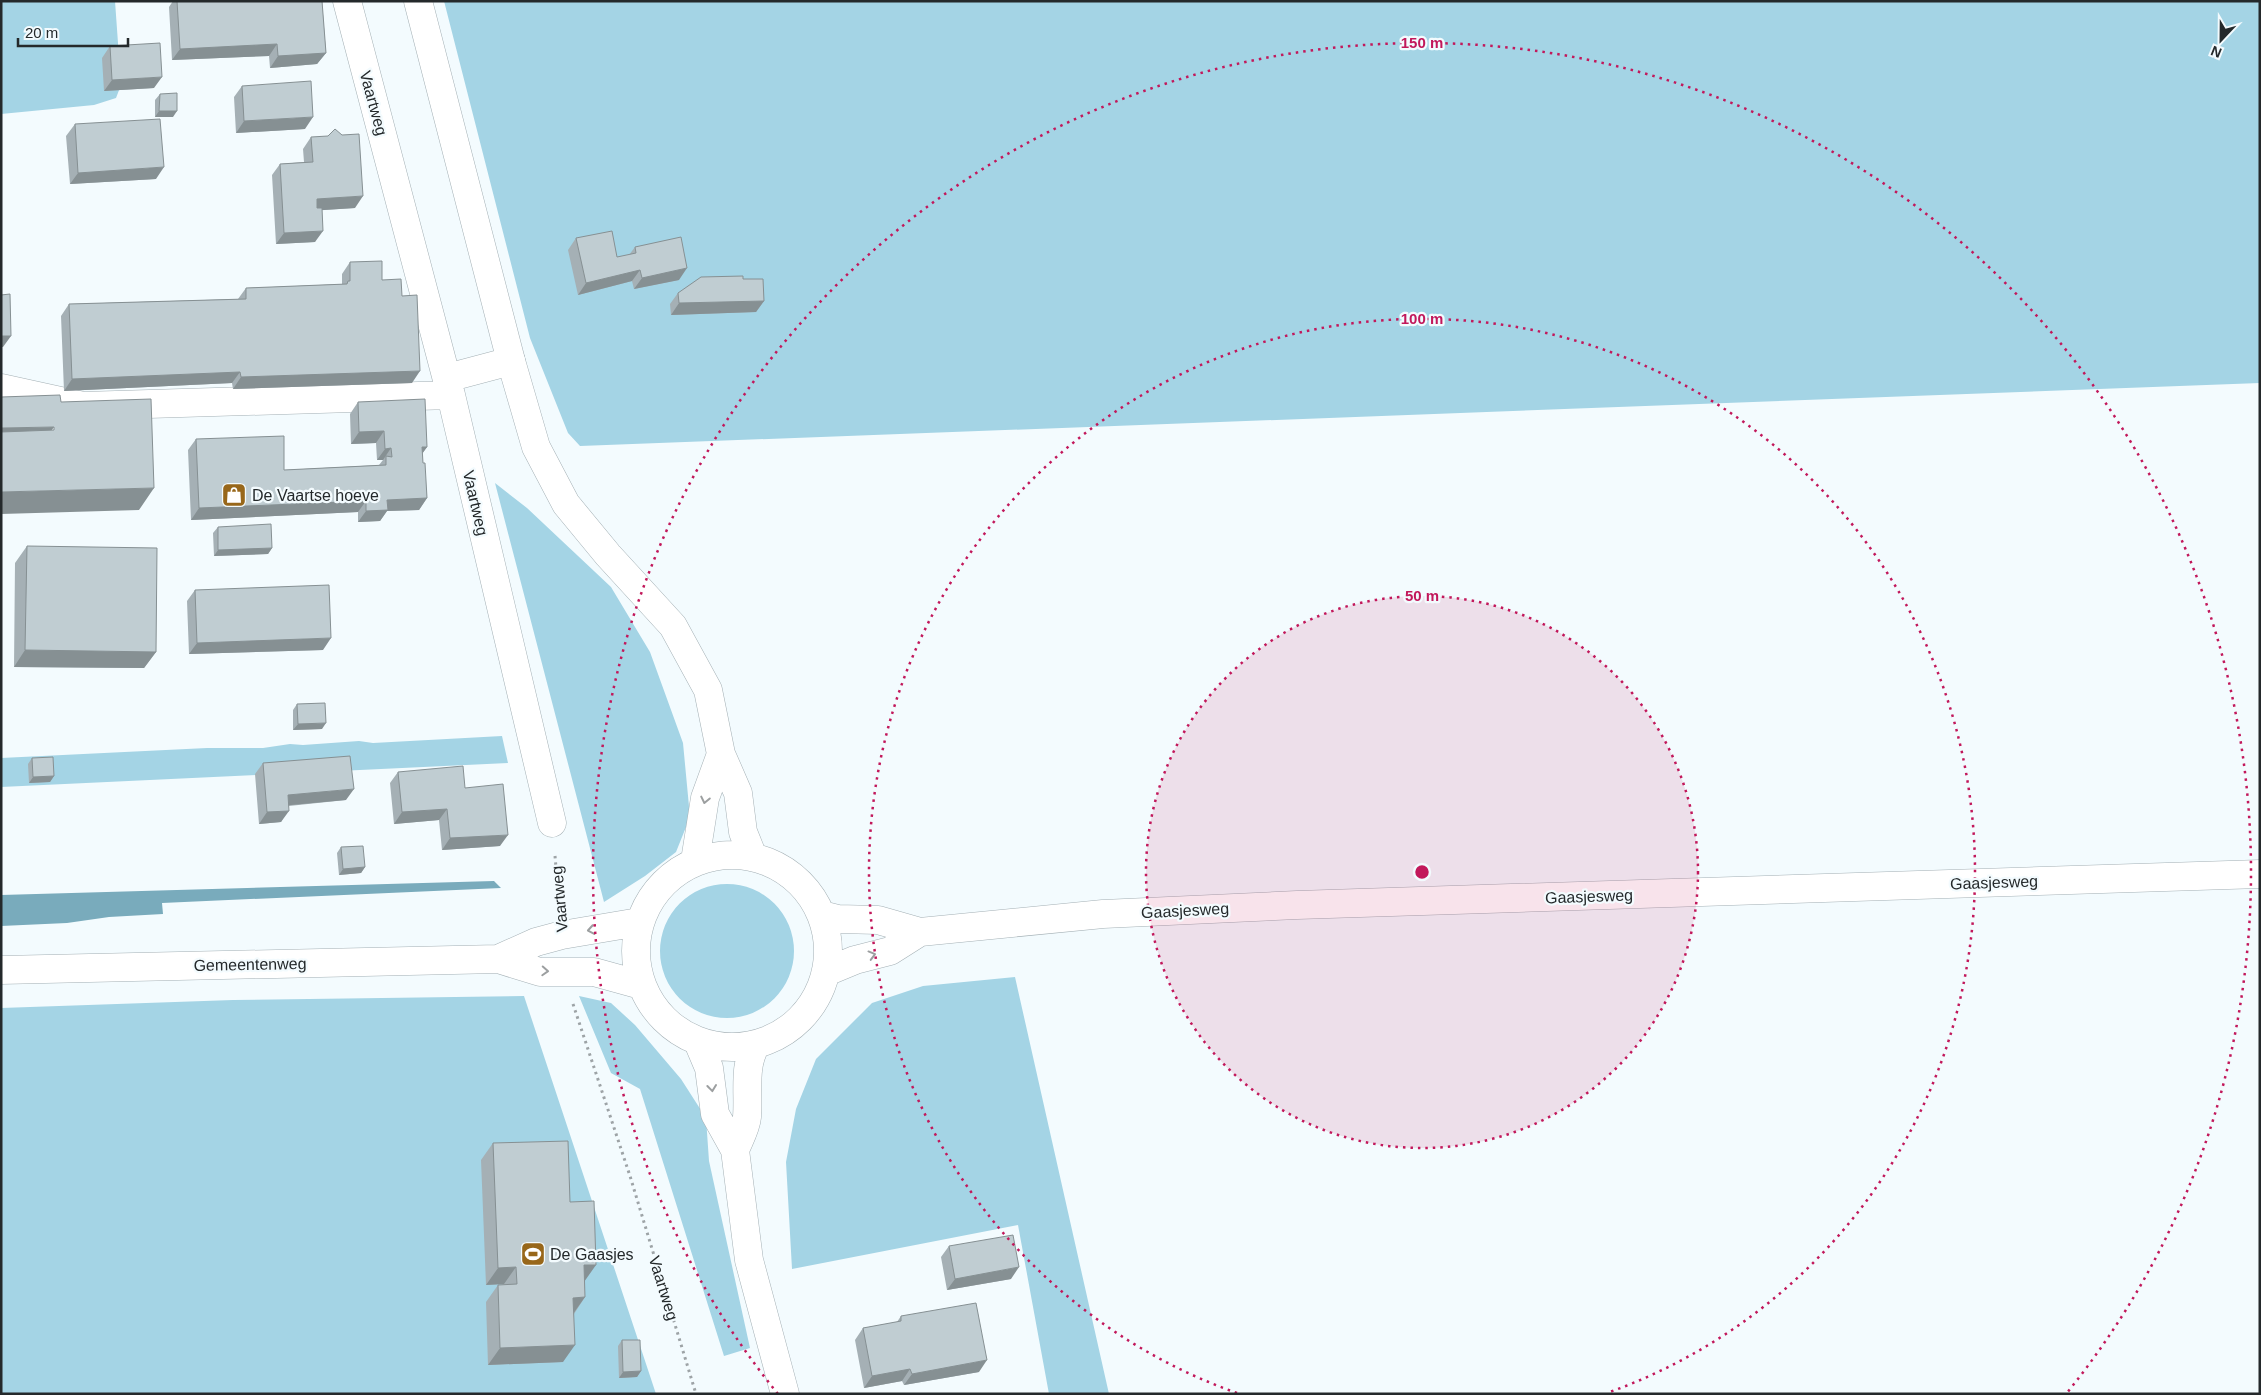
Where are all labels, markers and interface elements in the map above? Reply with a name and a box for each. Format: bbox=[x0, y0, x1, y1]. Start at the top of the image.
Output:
scale bar bbox=[18, 15, 128, 47]
north arrow bbox=[2196, 15, 2246, 65]
text: 20 m bbox=[25, 24, 58, 41]
text: 150 m bbox=[1401, 34, 1443, 51]
text: N bbox=[2208, 43, 2224, 61]
street label: Vaartweg bbox=[357, 69, 390, 137]
text: 100 m bbox=[1401, 310, 1443, 327]
street label: Vaartweg bbox=[460, 469, 491, 537]
shop icon: De Vaartse hoeve bbox=[221, 482, 247, 508]
place label: De Vaartse hoeve bbox=[252, 487, 379, 504]
text: 50 m bbox=[1405, 587, 1439, 604]
one-way arrow bbox=[700, 796, 711, 805]
centre of rings bbox=[1413, 863, 1431, 881]
street label: Vaartweg bbox=[548, 865, 571, 933]
street label: Gaasjesweg bbox=[1950, 872, 2038, 893]
street label: Gaasjesweg bbox=[1545, 886, 1633, 907]
street label: Gaasjesweg bbox=[1141, 900, 1229, 921]
one-way arrow bbox=[587, 924, 596, 934]
one-way arrow bbox=[867, 950, 876, 961]
street label: Gemeentenweg bbox=[193, 955, 307, 974]
one-way arrow bbox=[542, 966, 550, 977]
one-way arrow bbox=[706, 1084, 717, 1092]
sports icon: De Gaasjes bbox=[520, 1241, 546, 1267]
place label: De Gaasjes bbox=[550, 1246, 634, 1263]
street label: Vaartweg bbox=[646, 1254, 681, 1322]

